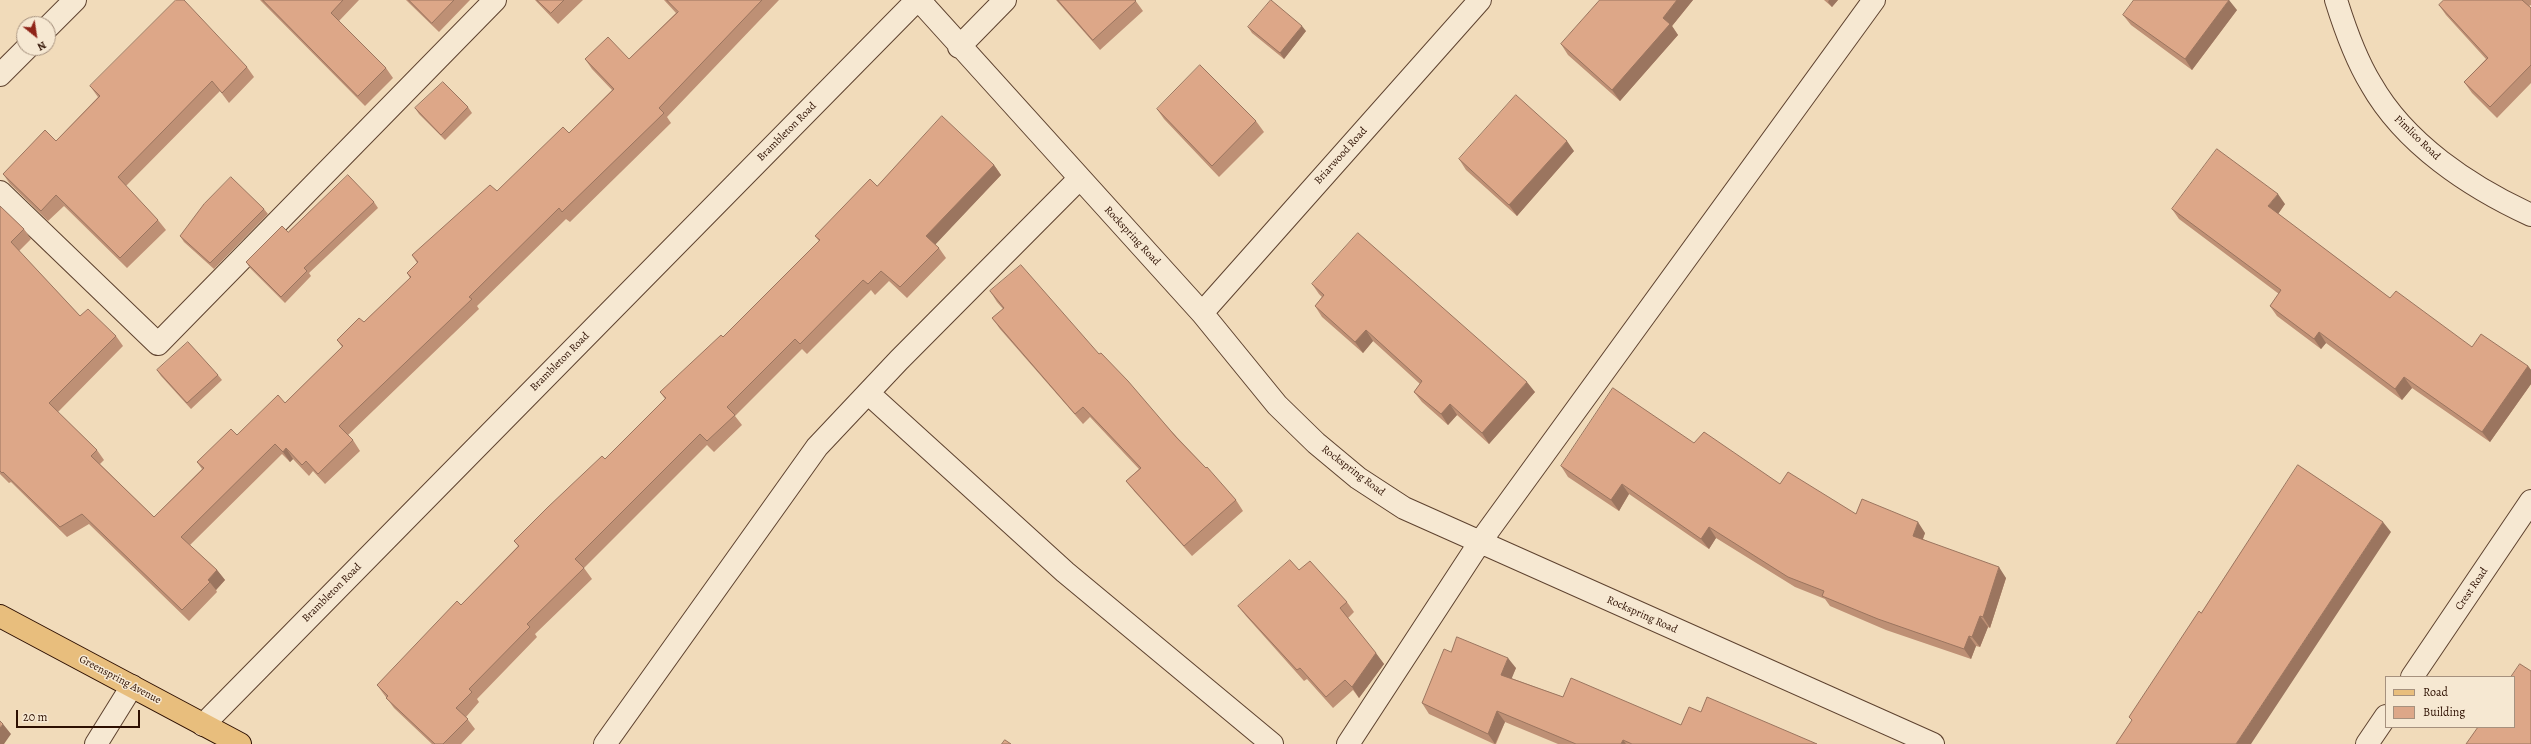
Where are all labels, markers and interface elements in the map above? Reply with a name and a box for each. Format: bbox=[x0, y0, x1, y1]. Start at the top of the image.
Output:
north arrow bbox=[16, 16, 56, 56]
text: N bbox=[35, 37, 49, 54]
street label: Brambleton Road bbox=[755, 100, 819, 164]
street label: Pimlico Road bbox=[2391, 113, 2443, 163]
street label: Briarwood Road bbox=[1312, 125, 1370, 187]
street label: Rockspring Road bbox=[1101, 204, 1163, 268]
street label: Brambleton Road bbox=[528, 330, 592, 394]
street label: Rockspring Road bbox=[1319, 443, 1387, 499]
street label: Brambleton Road bbox=[300, 561, 364, 625]
street label: Crest Road bbox=[2453, 565, 2491, 613]
street label: Rockspring Road bbox=[1605, 593, 1679, 637]
street label: Greenspring Avenue bbox=[77, 653, 163, 707]
legend bbox=[2385, 676, 2515, 728]
text: Road bbox=[2423, 684, 2448, 700]
scale bar bbox=[18, 702, 142, 728]
text: Building bbox=[2423, 704, 2465, 720]
text: 20 m bbox=[23, 709, 47, 725]

